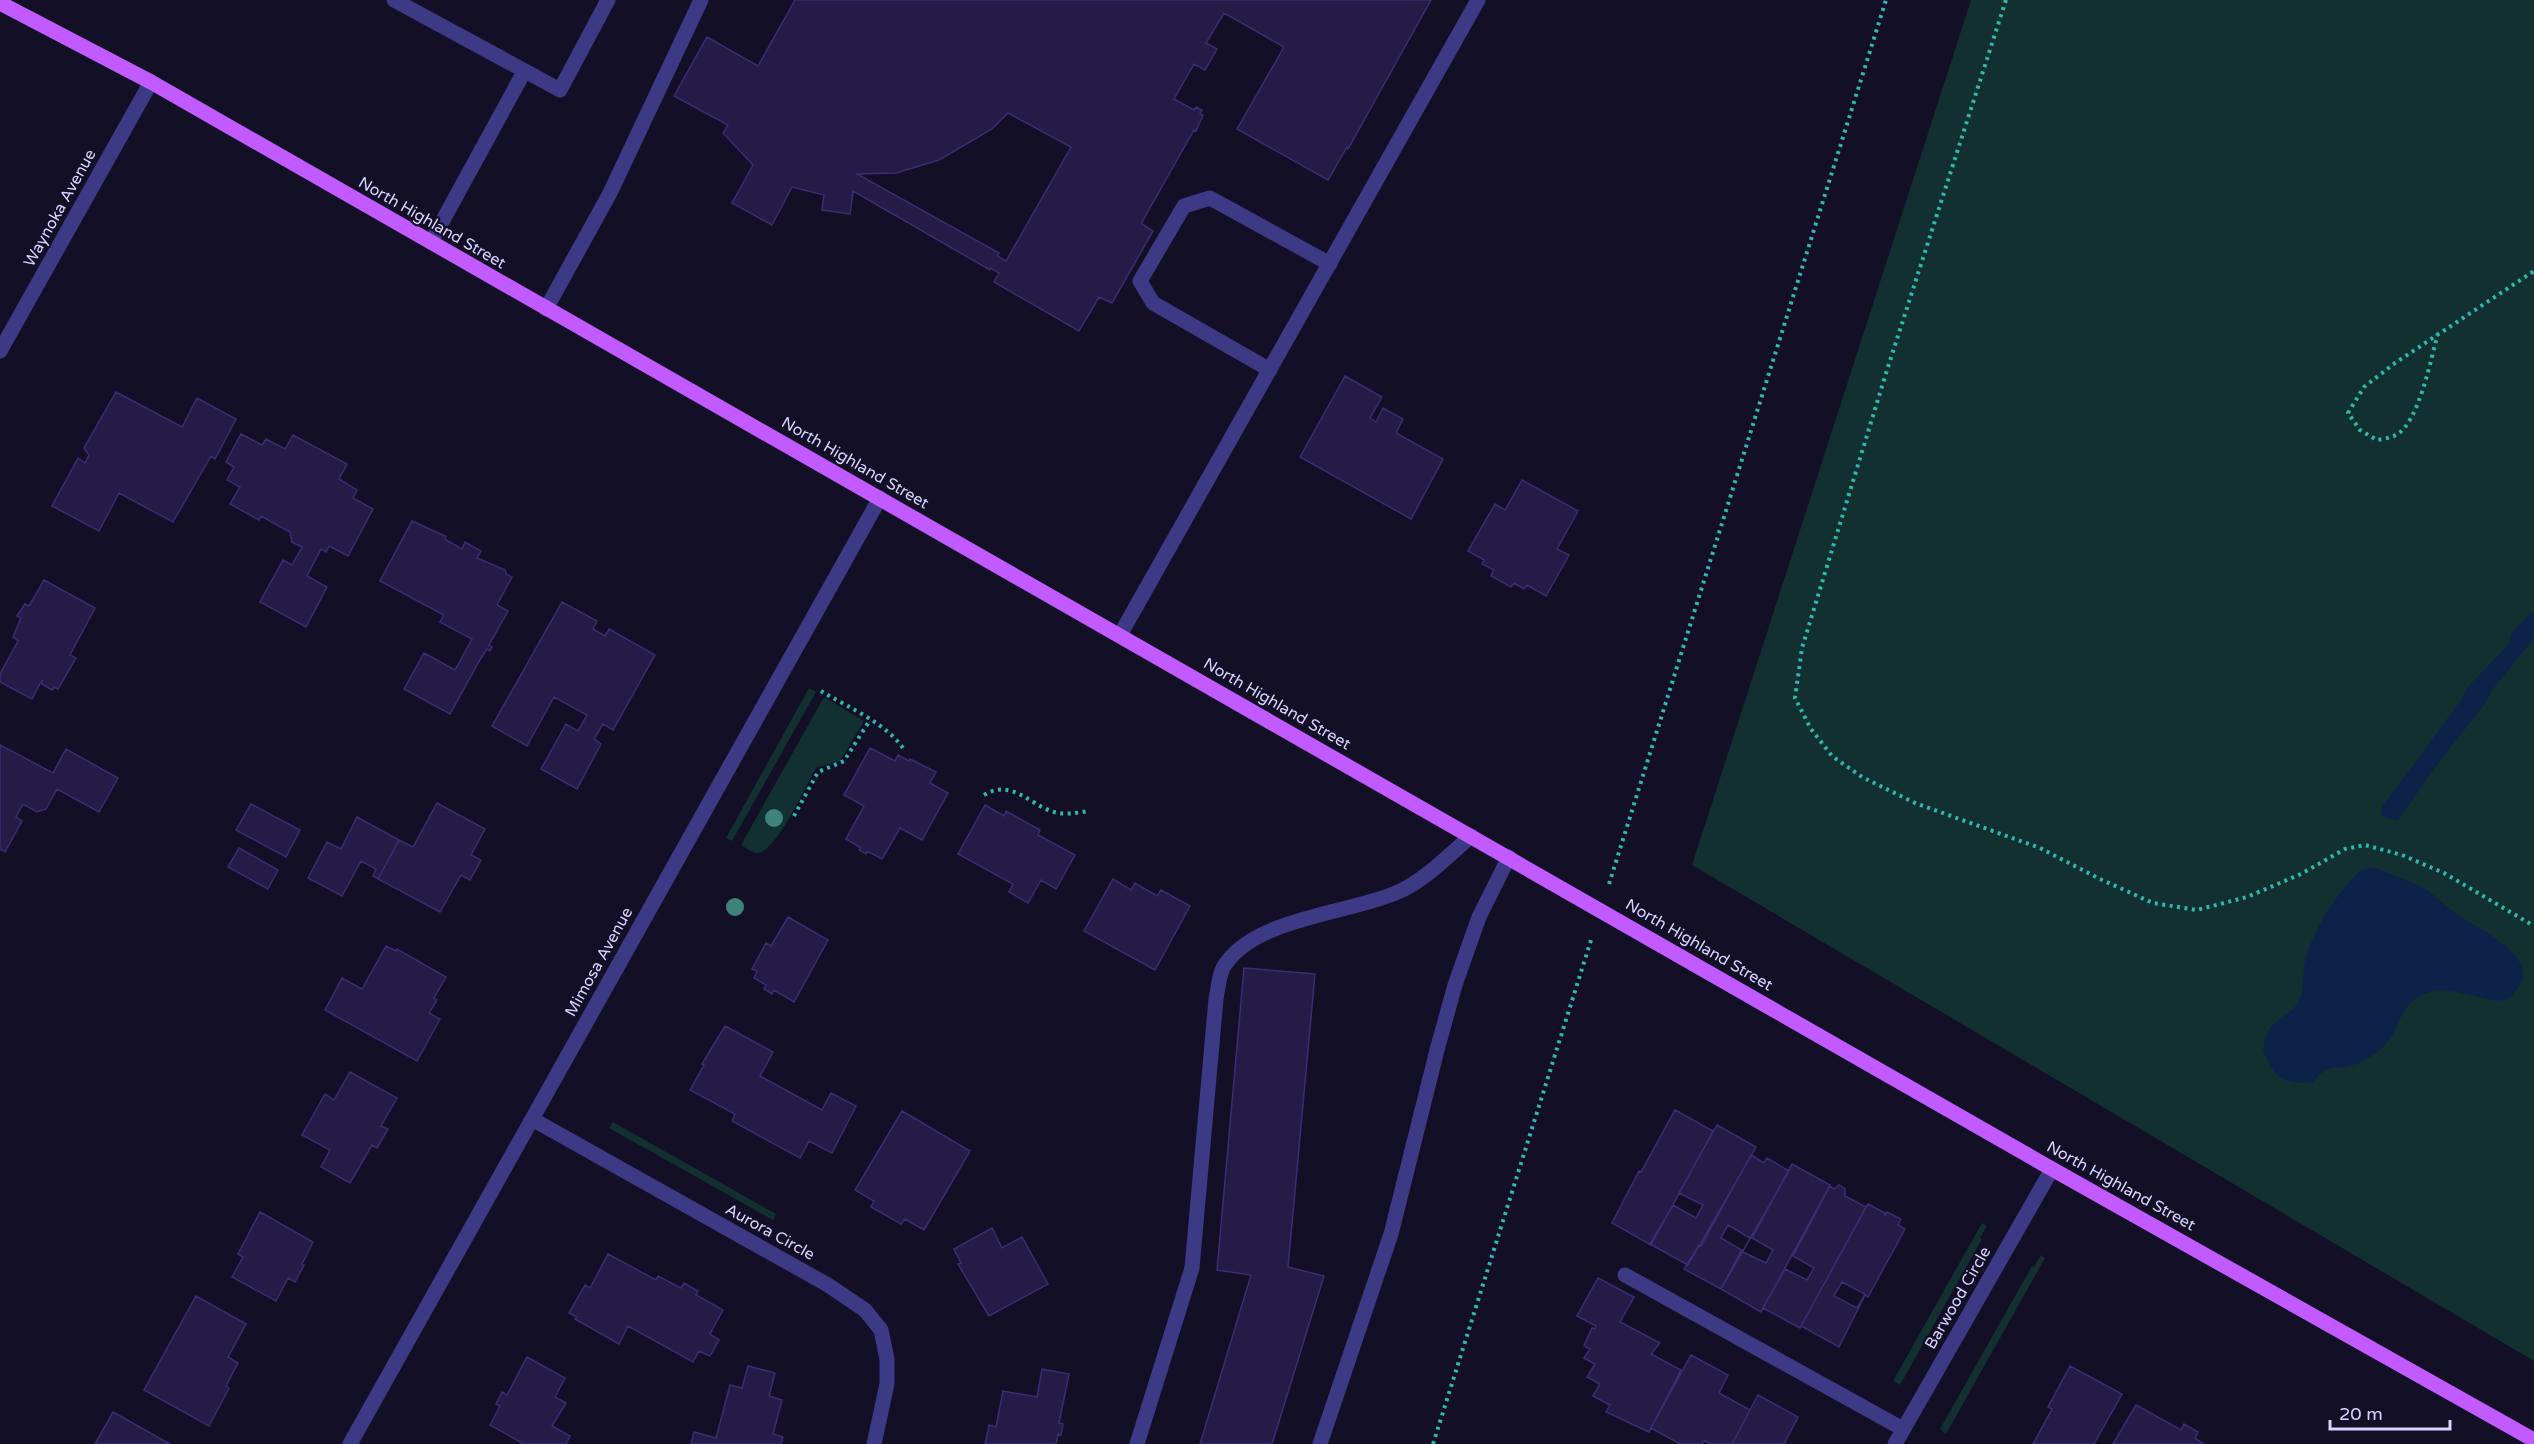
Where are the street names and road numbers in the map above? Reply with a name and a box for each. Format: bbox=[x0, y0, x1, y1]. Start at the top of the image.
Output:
street label: Waynoka Avenue bbox=[19, 146, 101, 270]
street label: North Highland Street bbox=[355, 173, 509, 273]
street label: North Highland Street bbox=[778, 413, 932, 513]
street label: North Highland Street bbox=[1200, 654, 1354, 754]
street label: North Highland Street bbox=[1622, 895, 1776, 995]
street label: Mimosa Avenue bbox=[561, 904, 637, 1020]
street label: North Highland Street bbox=[2043, 1137, 2199, 1235]
street label: Aurora Circle bbox=[722, 1199, 818, 1265]
street label: Barwood Circle bbox=[1921, 1243, 1995, 1353]

